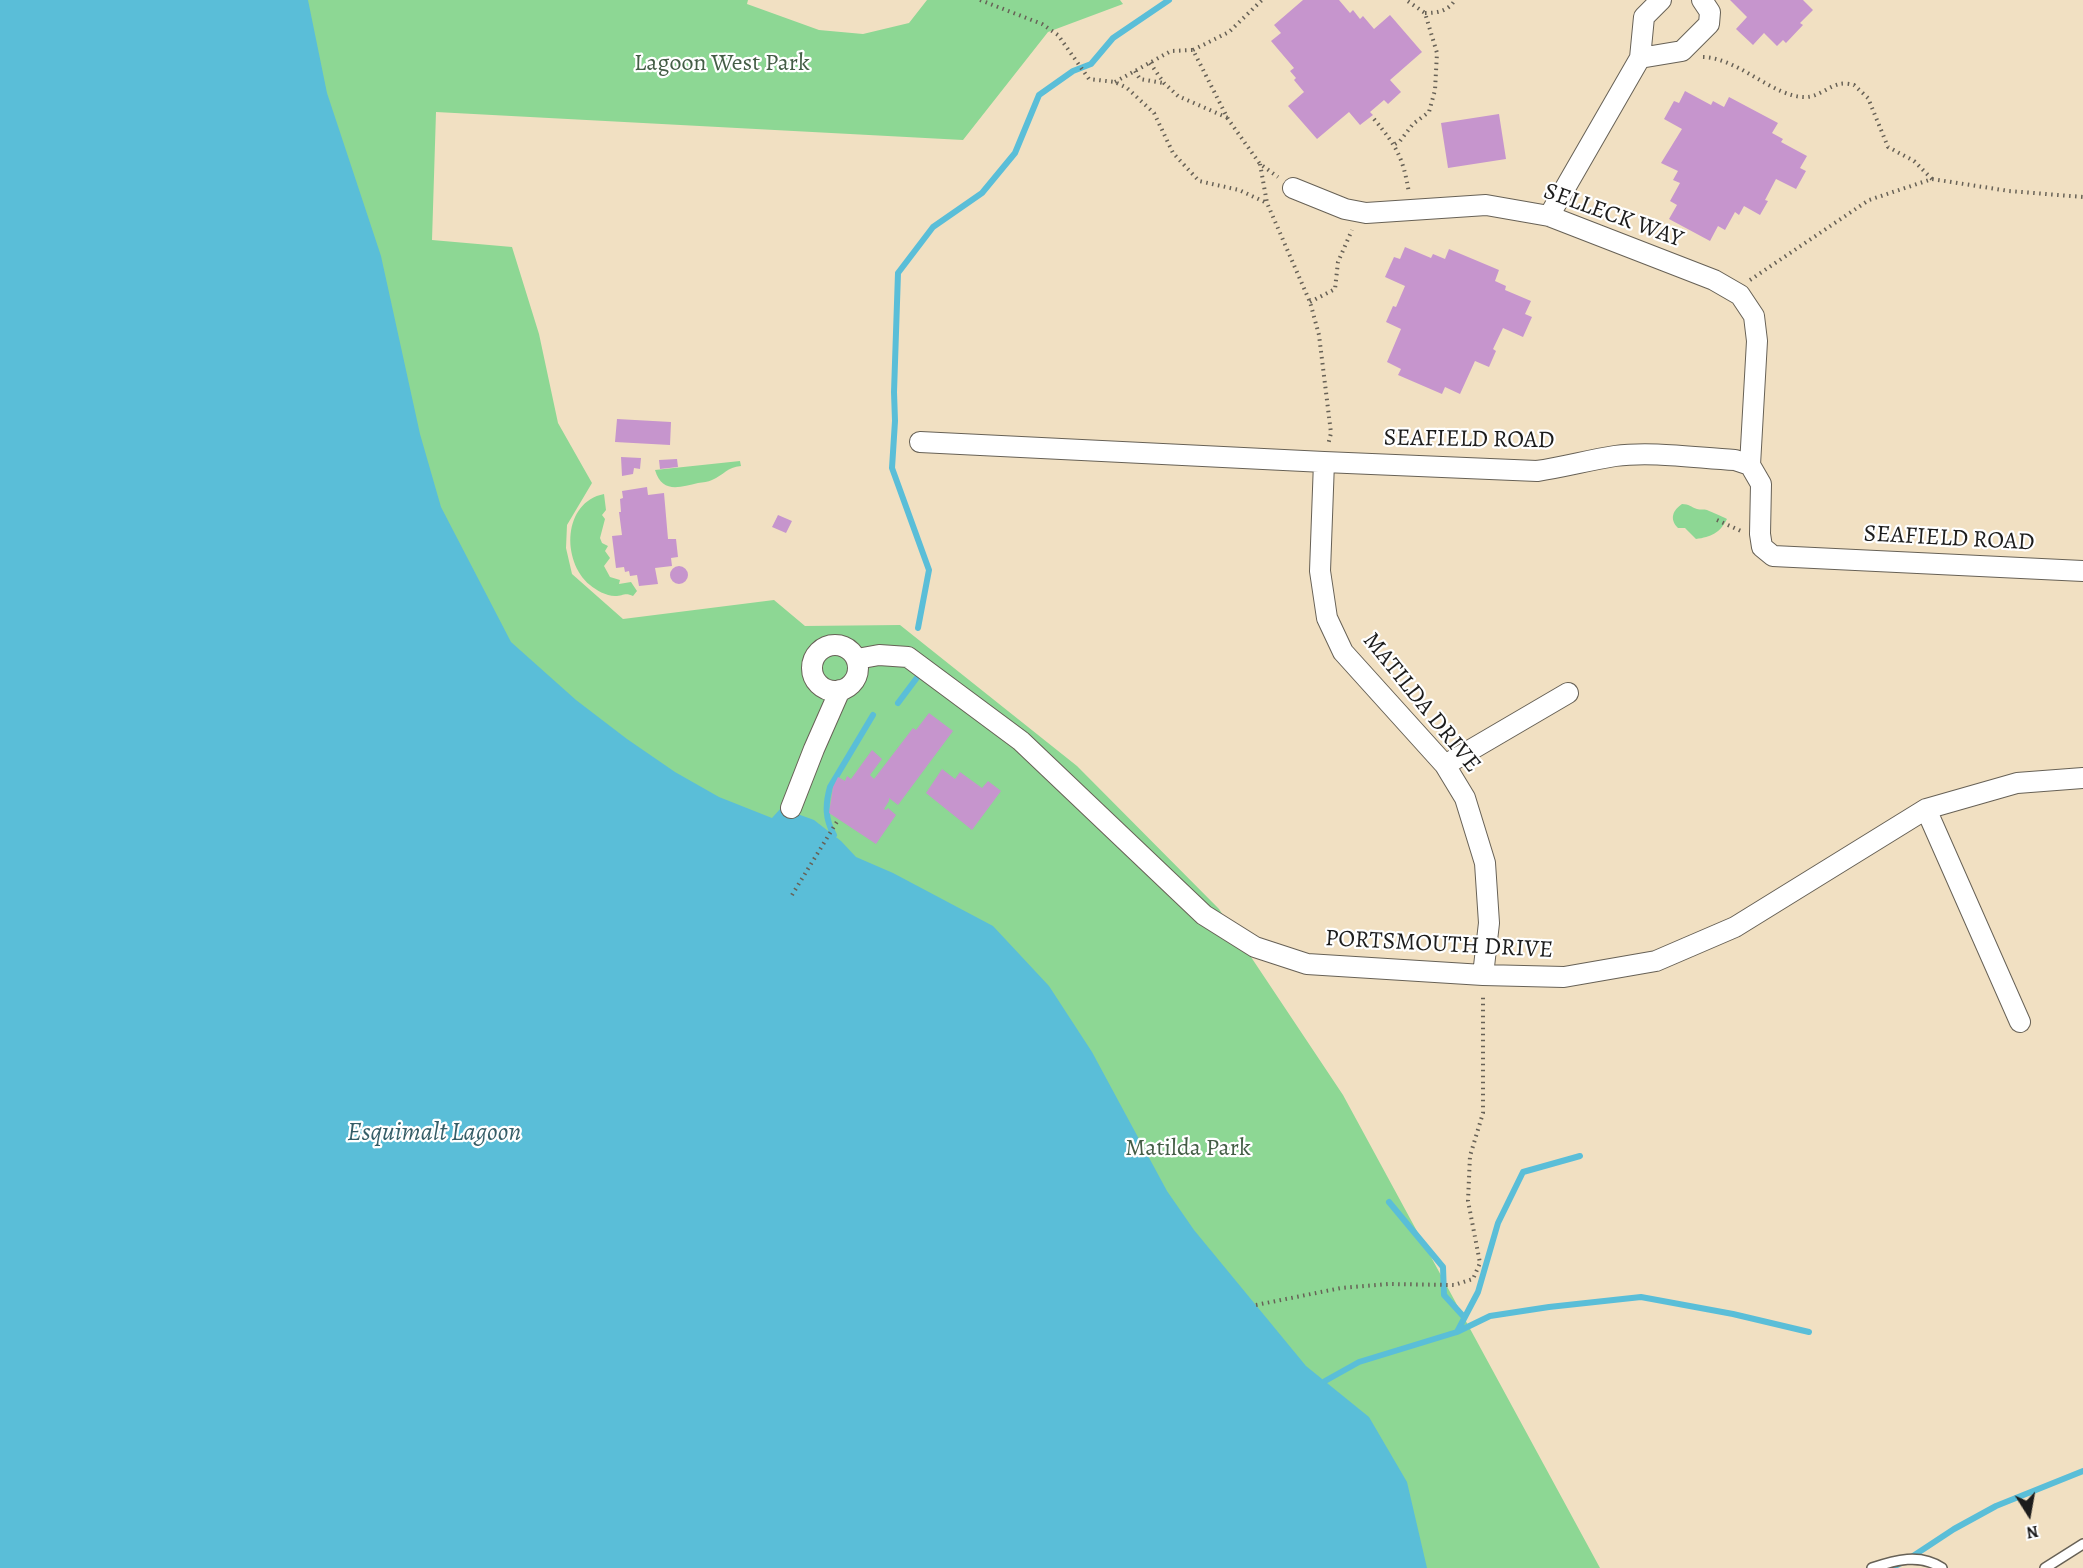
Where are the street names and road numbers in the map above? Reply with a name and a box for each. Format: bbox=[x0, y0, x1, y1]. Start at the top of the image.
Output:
street label: SELLECK WAY bbox=[1539, 177, 1687, 255]
street label: SEAFIELD ROAD bbox=[1383, 424, 1555, 456]
street label: SEAFIELD ROAD bbox=[1863, 520, 2035, 558]
street label: MATILDA DRIVE bbox=[1356, 627, 1486, 779]
street label: PORTSMOUTH DRIVE bbox=[1324, 925, 1554, 965]

